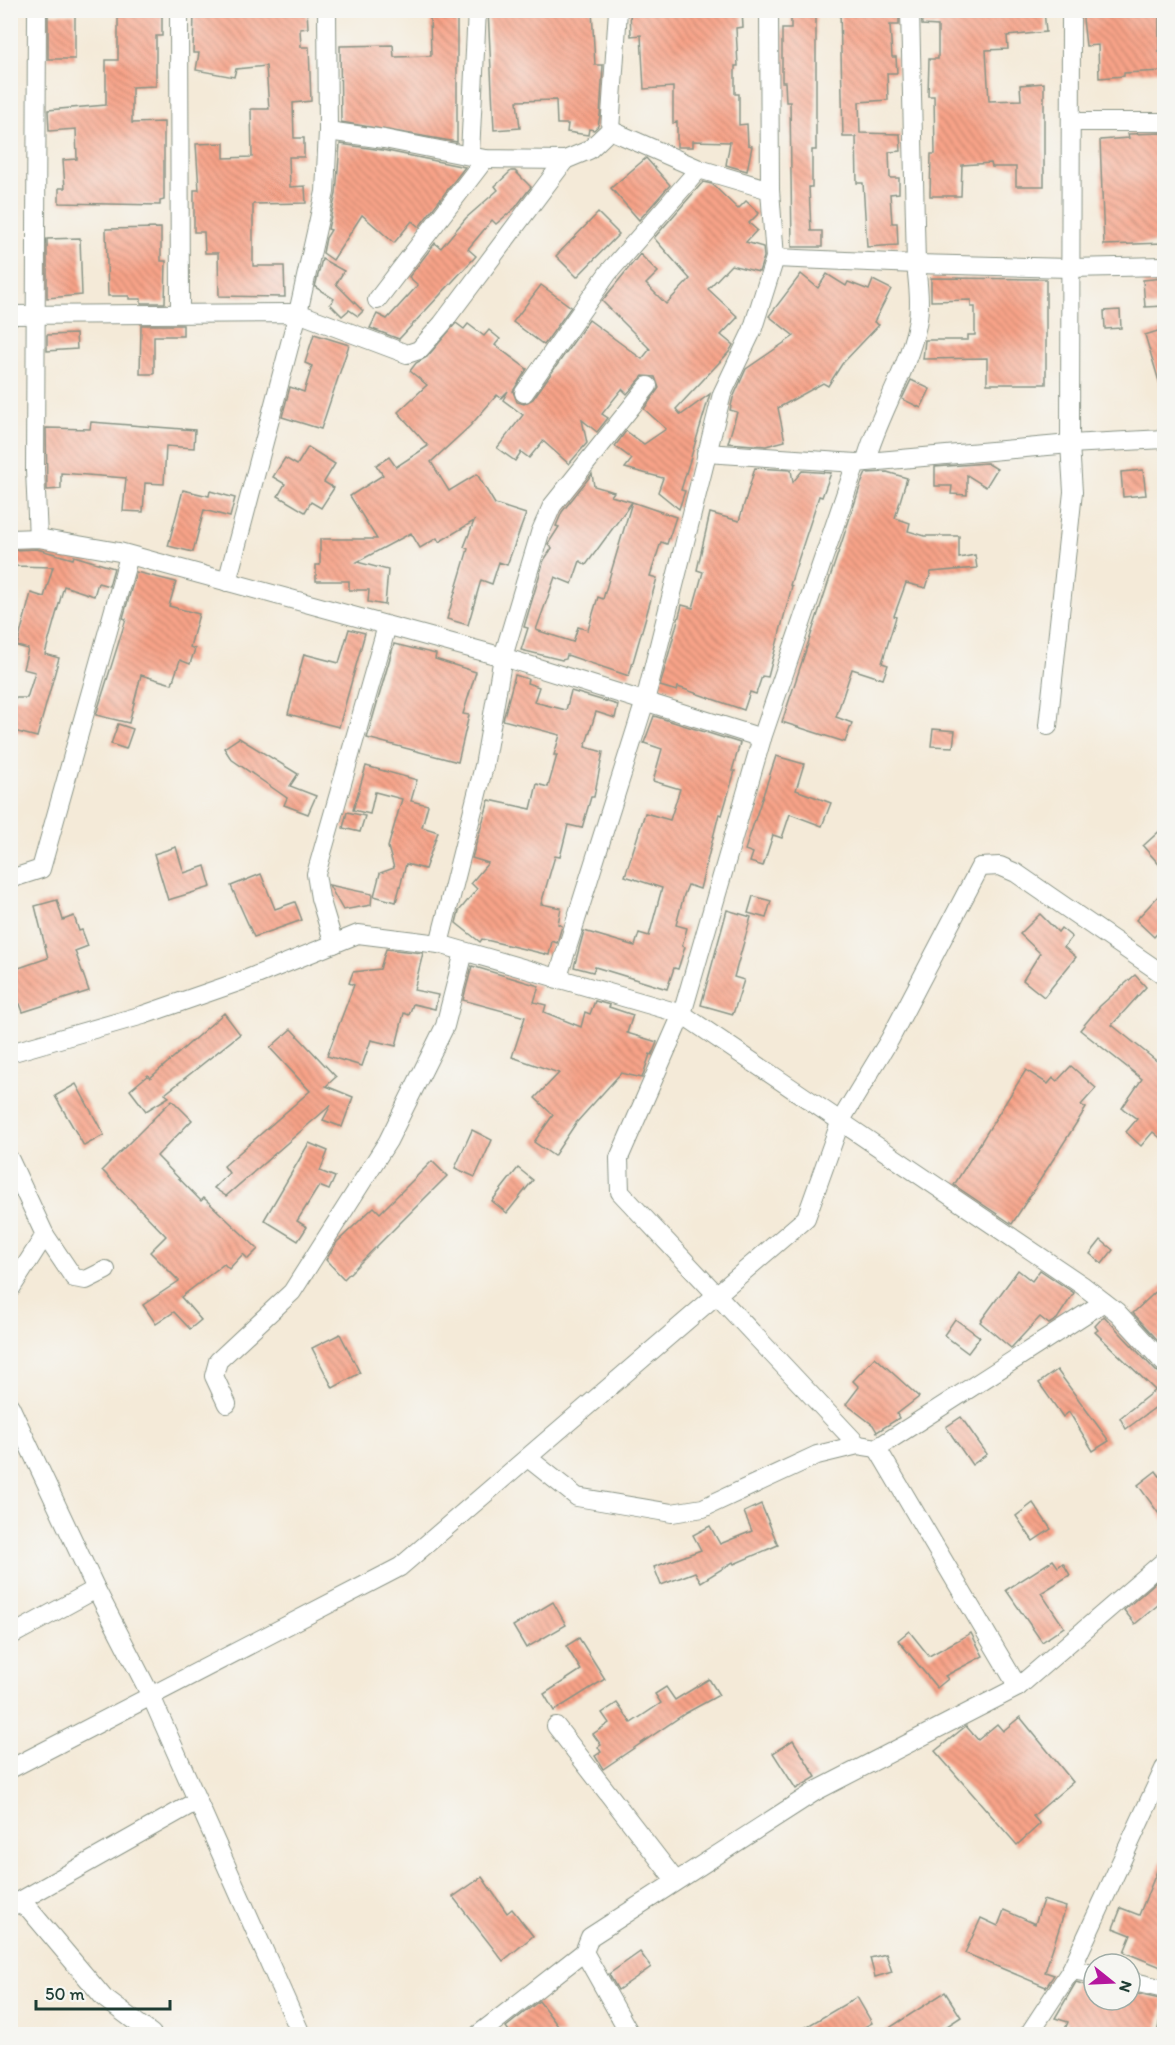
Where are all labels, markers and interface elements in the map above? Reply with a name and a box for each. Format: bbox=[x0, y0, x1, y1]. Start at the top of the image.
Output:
north arrow bbox=[1082, 1952, 1142, 2012]
scale bar bbox=[36, 1973, 170, 2011]
text: N bbox=[1115, 1978, 1136, 1995]
text: 50 m bbox=[45, 1983, 85, 2005]

